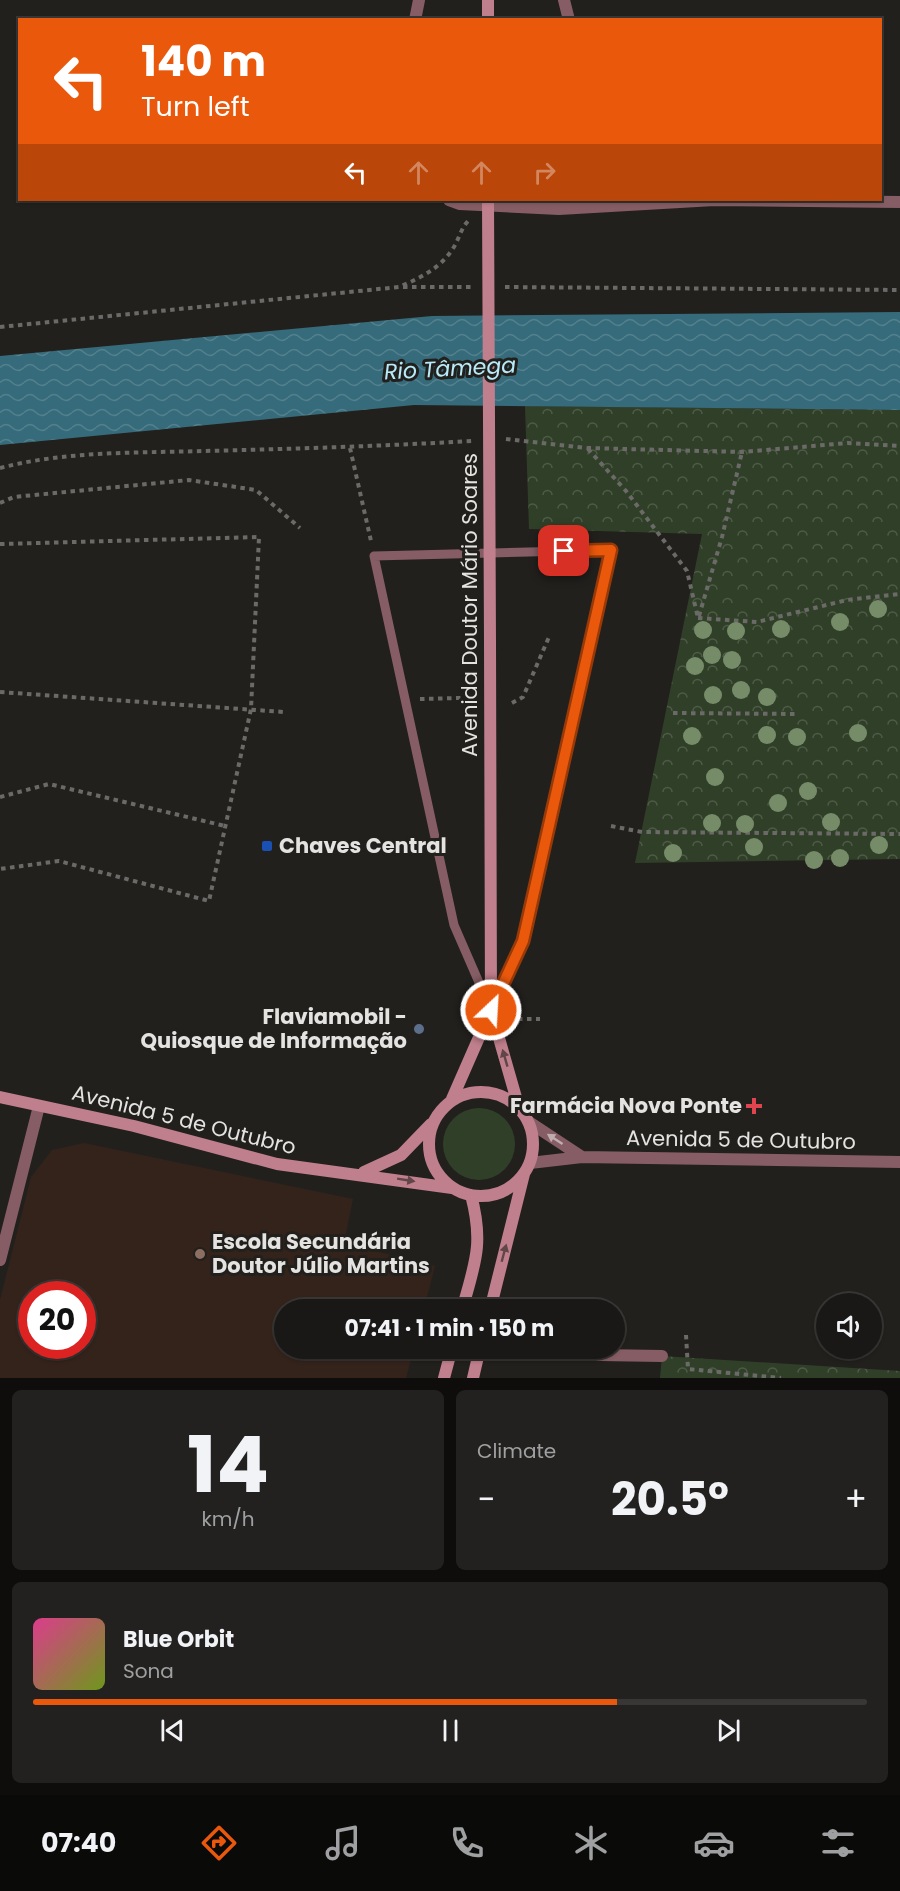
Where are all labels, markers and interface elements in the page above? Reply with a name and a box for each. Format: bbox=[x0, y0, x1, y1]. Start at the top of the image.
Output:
text: 140 m bbox=[141, 32, 266, 91]
icon: left bbox=[42, 42, 120, 120]
text: Turn left bbox=[141, 88, 250, 125]
icon: left bbox=[339, 156, 372, 189]
icon: ahead bbox=[402, 156, 435, 189]
icon: ahead bbox=[465, 156, 498, 189]
icon: right bbox=[528, 156, 561, 189]
water label: Rio Tâmega bbox=[383, 350, 517, 387]
street label: Avenida Doutor Mário Soares bbox=[455, 453, 484, 757]
pin bbox=[538, 525, 589, 576]
icon: arrive bbox=[547, 534, 580, 567]
place label: Chaves Central bbox=[279, 831, 447, 860]
marker: Chaves Central bbox=[260, 839, 274, 853]
position arrow bbox=[459, 978, 523, 1042]
place label: Flaviamobil - Quiosque de Informação bbox=[140, 1002, 407, 1055]
marker: Flaviamobil - Quiosque de Informação bbox=[412, 1022, 426, 1036]
one-way arrow bbox=[500, 1049, 510, 1068]
street label: Avenida 5 de Outubro bbox=[69, 1078, 299, 1161]
place label: Farmácia Nova Ponte bbox=[510, 1091, 742, 1120]
marker: Farmácia Nova Ponte bbox=[747, 1099, 761, 1113]
street label: Avenida 5 de Outubro bbox=[626, 1123, 856, 1156]
one-way arrow bbox=[548, 1133, 564, 1145]
one-way arrow bbox=[397, 1176, 416, 1185]
place label: Escola Secundária Doutor Júlio Martins bbox=[212, 1227, 430, 1280]
one-way arrow bbox=[500, 1244, 510, 1262]
marker: Escola Secundária Doutor Júlio Martins bbox=[193, 1247, 207, 1261]
speed limit sign: 20 bbox=[18, 1281, 96, 1359]
map controls bbox=[816, 1293, 882, 1359]
button: sound bbox=[816, 1293, 882, 1359]
text: 07:41 · 1 min · 150 m bbox=[345, 1313, 554, 1344]
text: 14 bbox=[187, 1410, 269, 1519]
text: Climate bbox=[477, 1437, 556, 1465]
text: 20.5° bbox=[611, 1468, 729, 1531]
text: − bbox=[477, 1476, 495, 1523]
text: + bbox=[844, 1476, 867, 1523]
text: km/h bbox=[201, 1505, 255, 1533]
text: Blue Orbit bbox=[123, 1624, 234, 1655]
text: Sona bbox=[123, 1657, 174, 1685]
icon: previous bbox=[156, 1714, 189, 1747]
icon: pause bbox=[434, 1714, 467, 1747]
icon: next bbox=[712, 1714, 745, 1747]
icon: directions bbox=[198, 1822, 240, 1864]
icon: music bbox=[322, 1822, 364, 1864]
icon: phone bbox=[446, 1822, 488, 1864]
icon: climate bbox=[570, 1822, 612, 1864]
icon: car bbox=[693, 1822, 735, 1864]
icon: filters bbox=[817, 1822, 859, 1864]
text: 07:40 bbox=[41, 1824, 116, 1861]

